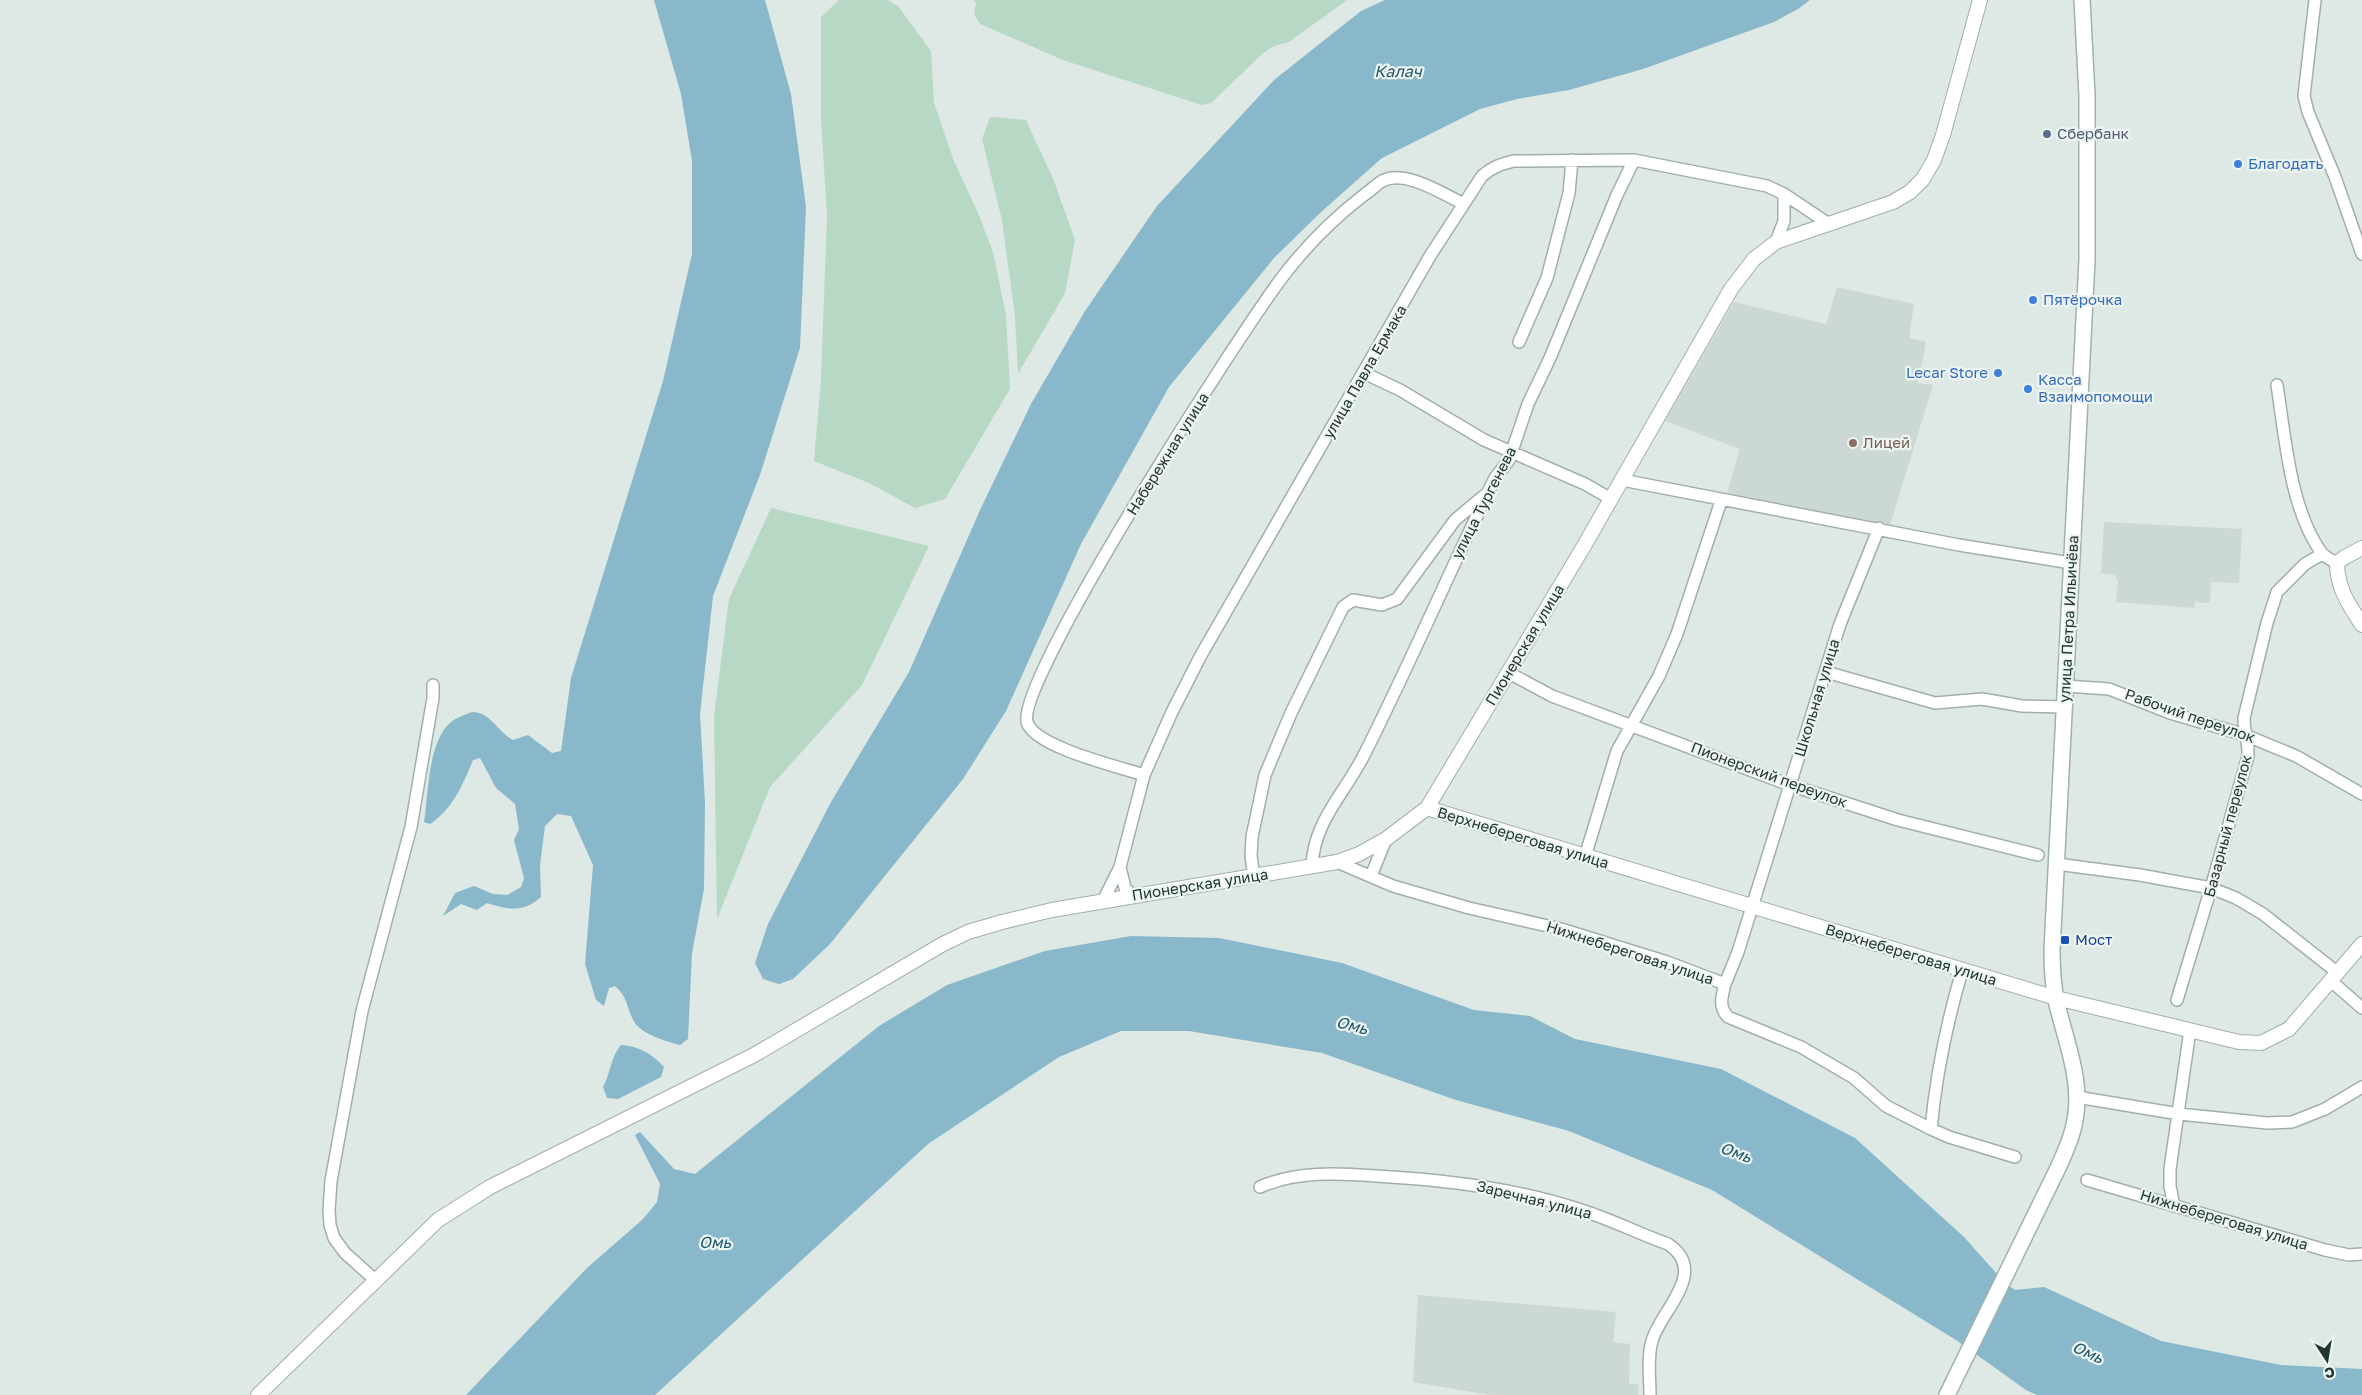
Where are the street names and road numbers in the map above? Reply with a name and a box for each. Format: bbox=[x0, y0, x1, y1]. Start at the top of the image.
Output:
street label: улица Павла Ермака bbox=[1318, 301, 1410, 442]
street label: Набережная улица bbox=[1122, 389, 1212, 518]
street label: улица Тургенева bbox=[1447, 443, 1519, 562]
street label: улица Петра Ильичёва bbox=[2055, 535, 2081, 703]
street label: Пионерская улица bbox=[1481, 581, 1567, 708]
street label: Школьная улица bbox=[1790, 637, 1843, 759]
street label: Рабочий переулок bbox=[2123, 684, 2258, 746]
street label: Пионерский переулок bbox=[1689, 737, 1850, 811]
street label: Базарный переулок bbox=[2199, 752, 2255, 899]
street label: Верхнебереговая улица bbox=[1435, 802, 1611, 872]
street label: Пионерская улица bbox=[1130, 864, 1269, 904]
street label: Нижнебереговая улица bbox=[1544, 916, 1716, 988]
street label: Верхнебереговая улица bbox=[1823, 919, 1999, 989]
street label: Заречная улица bbox=[1475, 1176, 1594, 1222]
street label: Нижнебереговая улица bbox=[2138, 1185, 2311, 1253]

